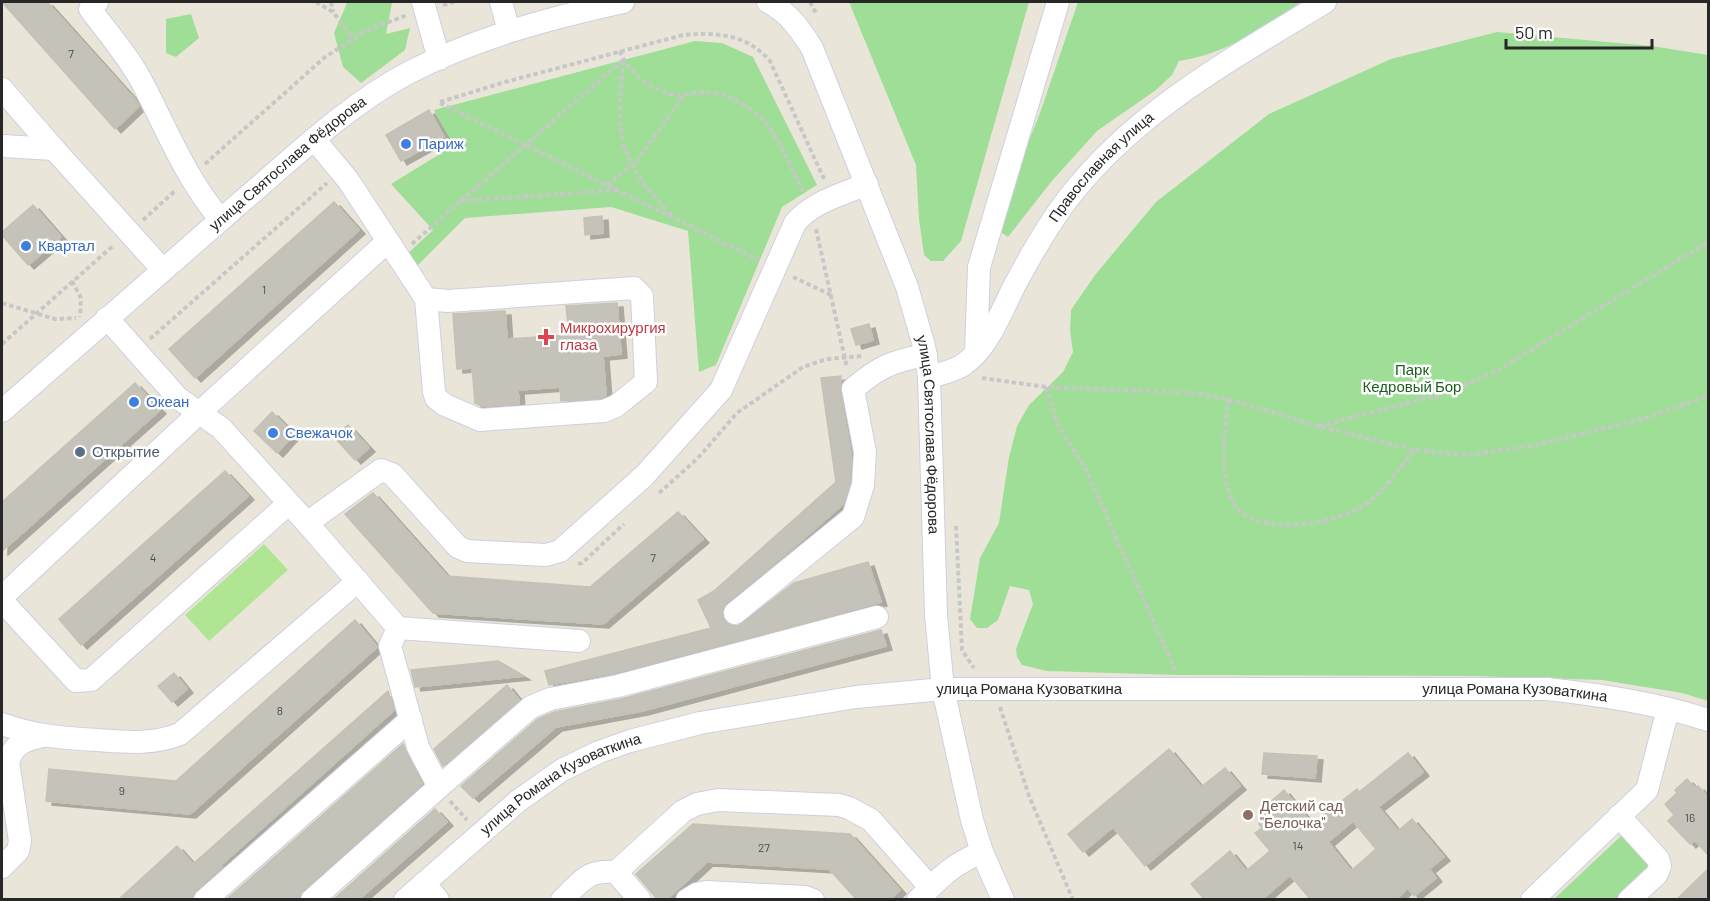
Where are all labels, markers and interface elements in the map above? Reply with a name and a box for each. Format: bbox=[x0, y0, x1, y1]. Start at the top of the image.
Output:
scale bar bbox=[1506, 12, 1652, 50]
text: 50 m bbox=[1515, 21, 1553, 43]
house number: 7 bbox=[68, 46, 74, 60]
street label: улица Святослава Фёдорова bbox=[205, 91, 370, 234]
street label: Православная улица bbox=[1044, 107, 1157, 225]
place label: Париж bbox=[418, 134, 464, 152]
marker: Париж bbox=[399, 137, 413, 151]
place label: Квартал bbox=[38, 236, 95, 254]
marker: Квартал bbox=[19, 239, 33, 253]
house number: 1 bbox=[262, 282, 266, 296]
place label: Микрохирургия глаза bbox=[560, 318, 666, 353]
marker: Микрохирургия глаза bbox=[537, 328, 555, 346]
street label: улица Святослава Фёдорова bbox=[913, 333, 944, 535]
park label: Парк Кедровый Бор bbox=[1363, 360, 1461, 395]
place label: Океан bbox=[146, 392, 189, 410]
marker: Океан bbox=[127, 395, 141, 409]
place label: Свежачок bbox=[285, 423, 353, 441]
marker: Свежачок bbox=[266, 426, 280, 440]
place label: Открытие bbox=[92, 442, 160, 460]
marker: Открытие bbox=[73, 445, 87, 459]
house number: 4 bbox=[150, 550, 156, 564]
house number: 7 bbox=[650, 550, 656, 564]
street label: улица Романа Кузоваткина bbox=[935, 679, 1123, 698]
street label: улица Романа Кузоваткина bbox=[1422, 679, 1610, 705]
house number: 8 bbox=[277, 703, 283, 717]
street label: улица Романа Кузоваткина bbox=[476, 728, 643, 838]
house number: 9 bbox=[119, 783, 125, 797]
place label: Детский сад "Белочка" bbox=[1260, 796, 1343, 831]
marker: Детский сад "Белочка" bbox=[1241, 808, 1255, 822]
house number: 16 bbox=[1685, 810, 1695, 824]
house number: 14 bbox=[1293, 838, 1303, 852]
house number: 27 bbox=[758, 840, 770, 854]

